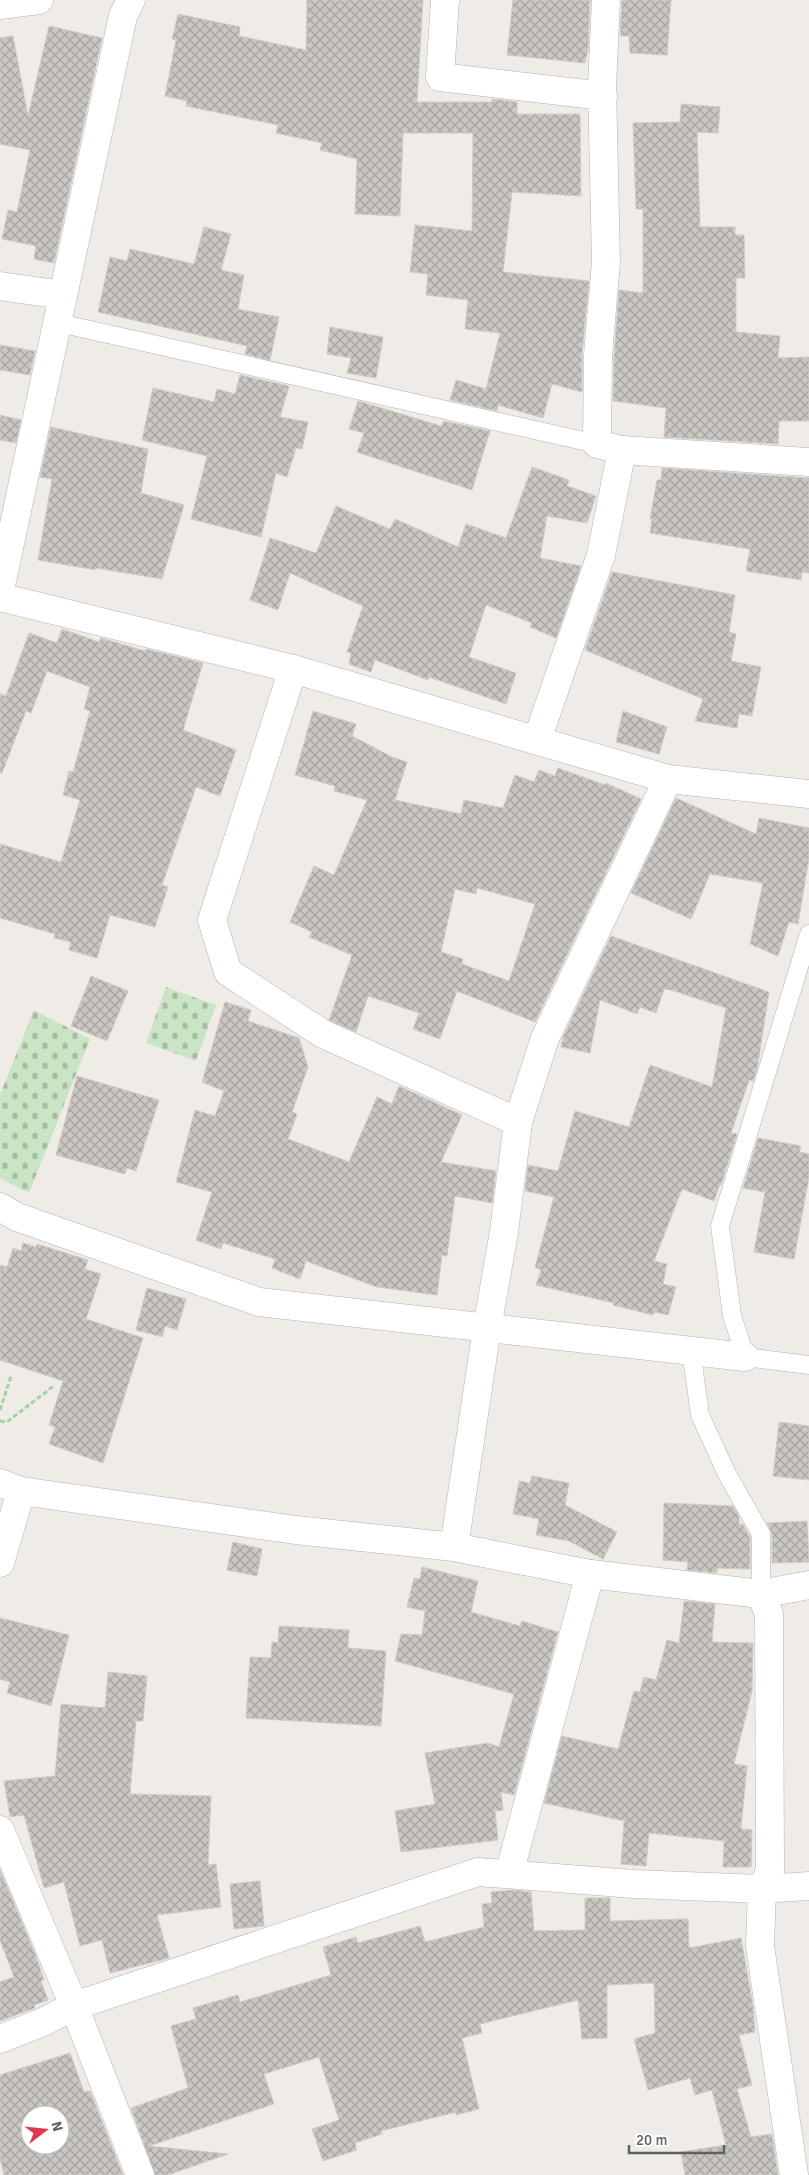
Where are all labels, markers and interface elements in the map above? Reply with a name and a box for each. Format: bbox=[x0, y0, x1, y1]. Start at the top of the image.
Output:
north arrow bbox=[20, 2105, 70, 2155]
text: N bbox=[48, 2120, 67, 2134]
scale bar bbox=[629, 2122, 724, 2154]
text: 20 m bbox=[636, 2131, 667, 2149]

